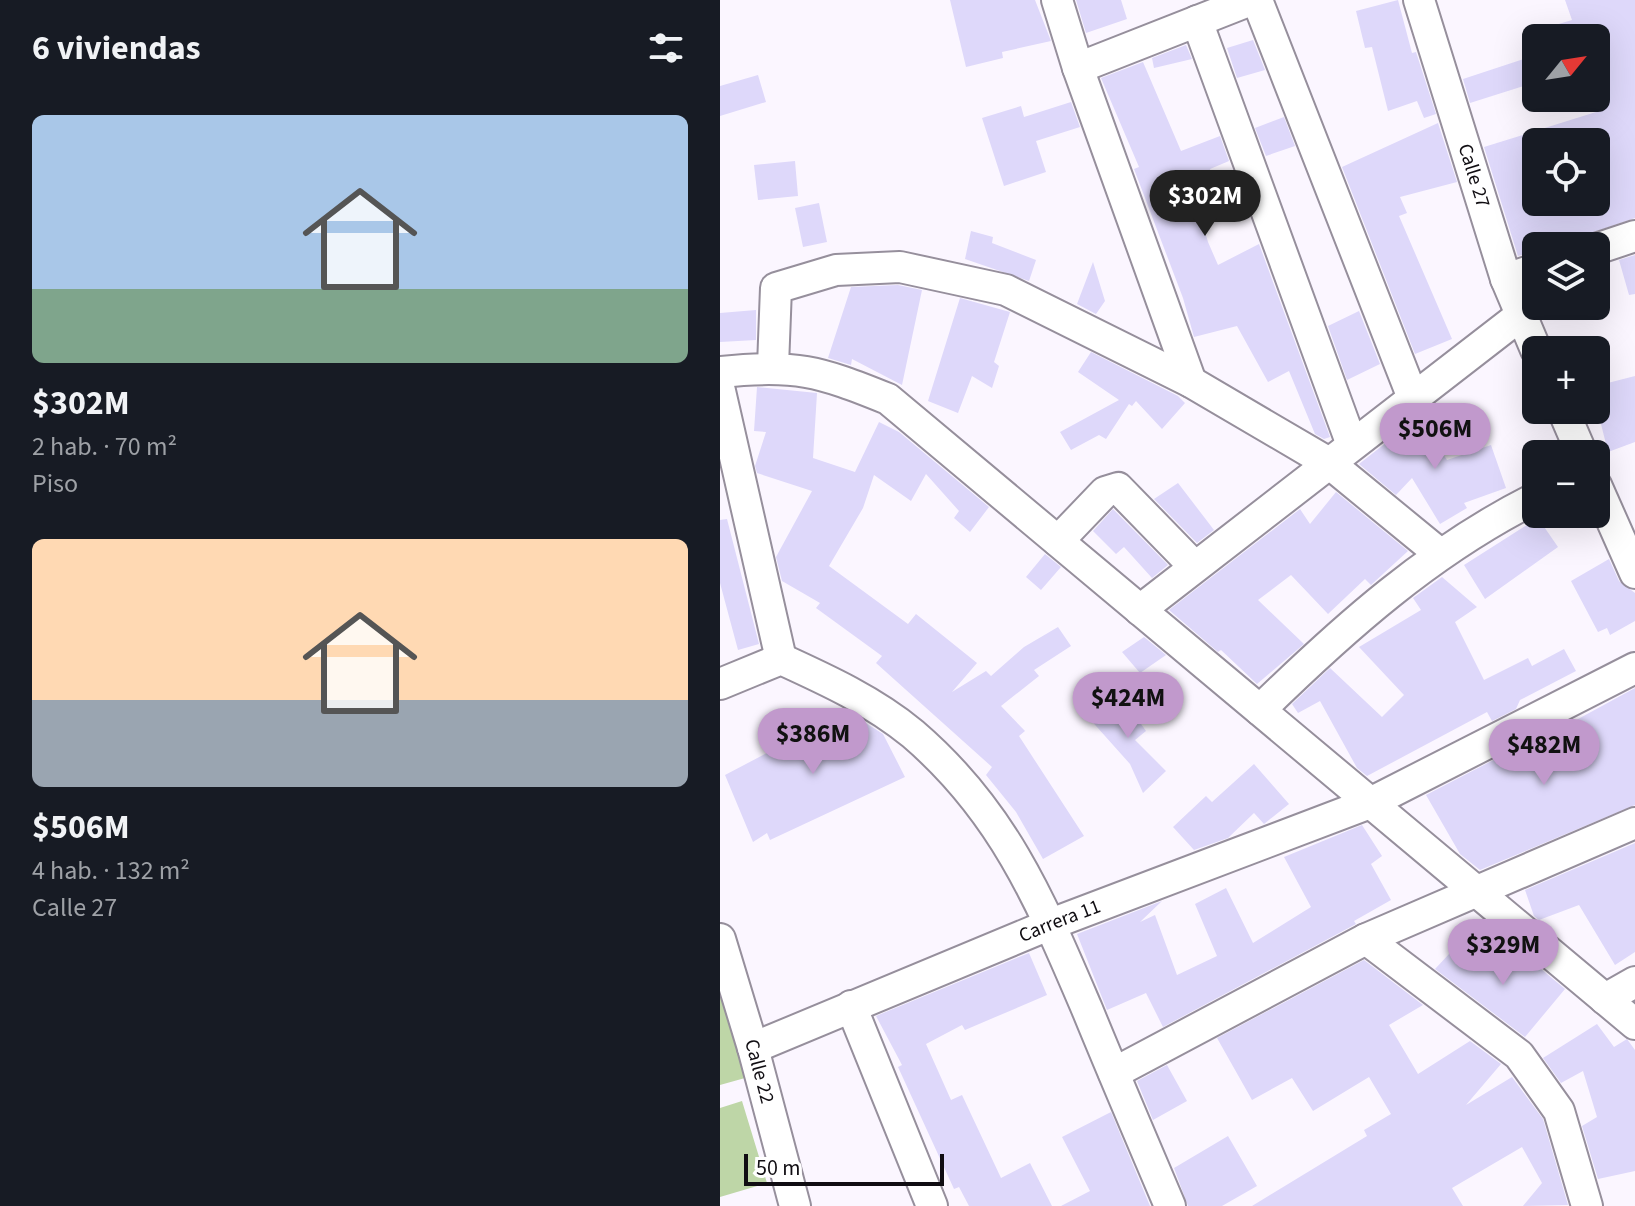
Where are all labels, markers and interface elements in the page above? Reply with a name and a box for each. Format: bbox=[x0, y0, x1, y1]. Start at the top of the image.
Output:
text: 6 viviendas bbox=[32, 24, 201, 73]
north arrow bbox=[1522, 24, 1610, 112]
map controls bbox=[1522, 24, 1610, 528]
icon: filters bbox=[644, 26, 688, 70]
button: locate bbox=[1522, 128, 1610, 216]
street label: Calle 27 bbox=[1451, 140, 1497, 211]
icon: home bbox=[288, 167, 432, 311]
pin: $302M bbox=[1149, 170, 1261, 238]
text: $302M bbox=[1168, 177, 1242, 214]
button: layers bbox=[1522, 232, 1610, 320]
button: + bbox=[1522, 336, 1610, 424]
text: $302M bbox=[32, 379, 130, 428]
pin: $506M bbox=[1379, 403, 1491, 471]
text: $506M bbox=[1398, 410, 1472, 447]
text: 2 hab. · 70 m² bbox=[32, 428, 177, 465]
button: − bbox=[1522, 440, 1610, 528]
text: Piso bbox=[32, 465, 78, 502]
icon: home bbox=[288, 591, 432, 735]
pin: $424M bbox=[1072, 672, 1184, 740]
text: $424M bbox=[1091, 679, 1165, 716]
pin: $386M bbox=[757, 708, 869, 776]
text: $386M bbox=[776, 715, 850, 752]
pin: $482M bbox=[1488, 719, 1600, 787]
text: $482M bbox=[1507, 726, 1581, 763]
text: $506M bbox=[32, 803, 130, 852]
text: 4 hab. · 132 m² bbox=[32, 852, 190, 889]
text: Calle 27 bbox=[32, 889, 117, 926]
street label: Carrera 11 bbox=[1015, 892, 1105, 950]
pin: $329M bbox=[1447, 919, 1559, 987]
text: $329M bbox=[1466, 926, 1540, 963]
street label: Calle 22 bbox=[737, 1036, 781, 1107]
scale bar bbox=[744, 1150, 944, 1186]
text: 50 m bbox=[756, 1152, 801, 1184]

